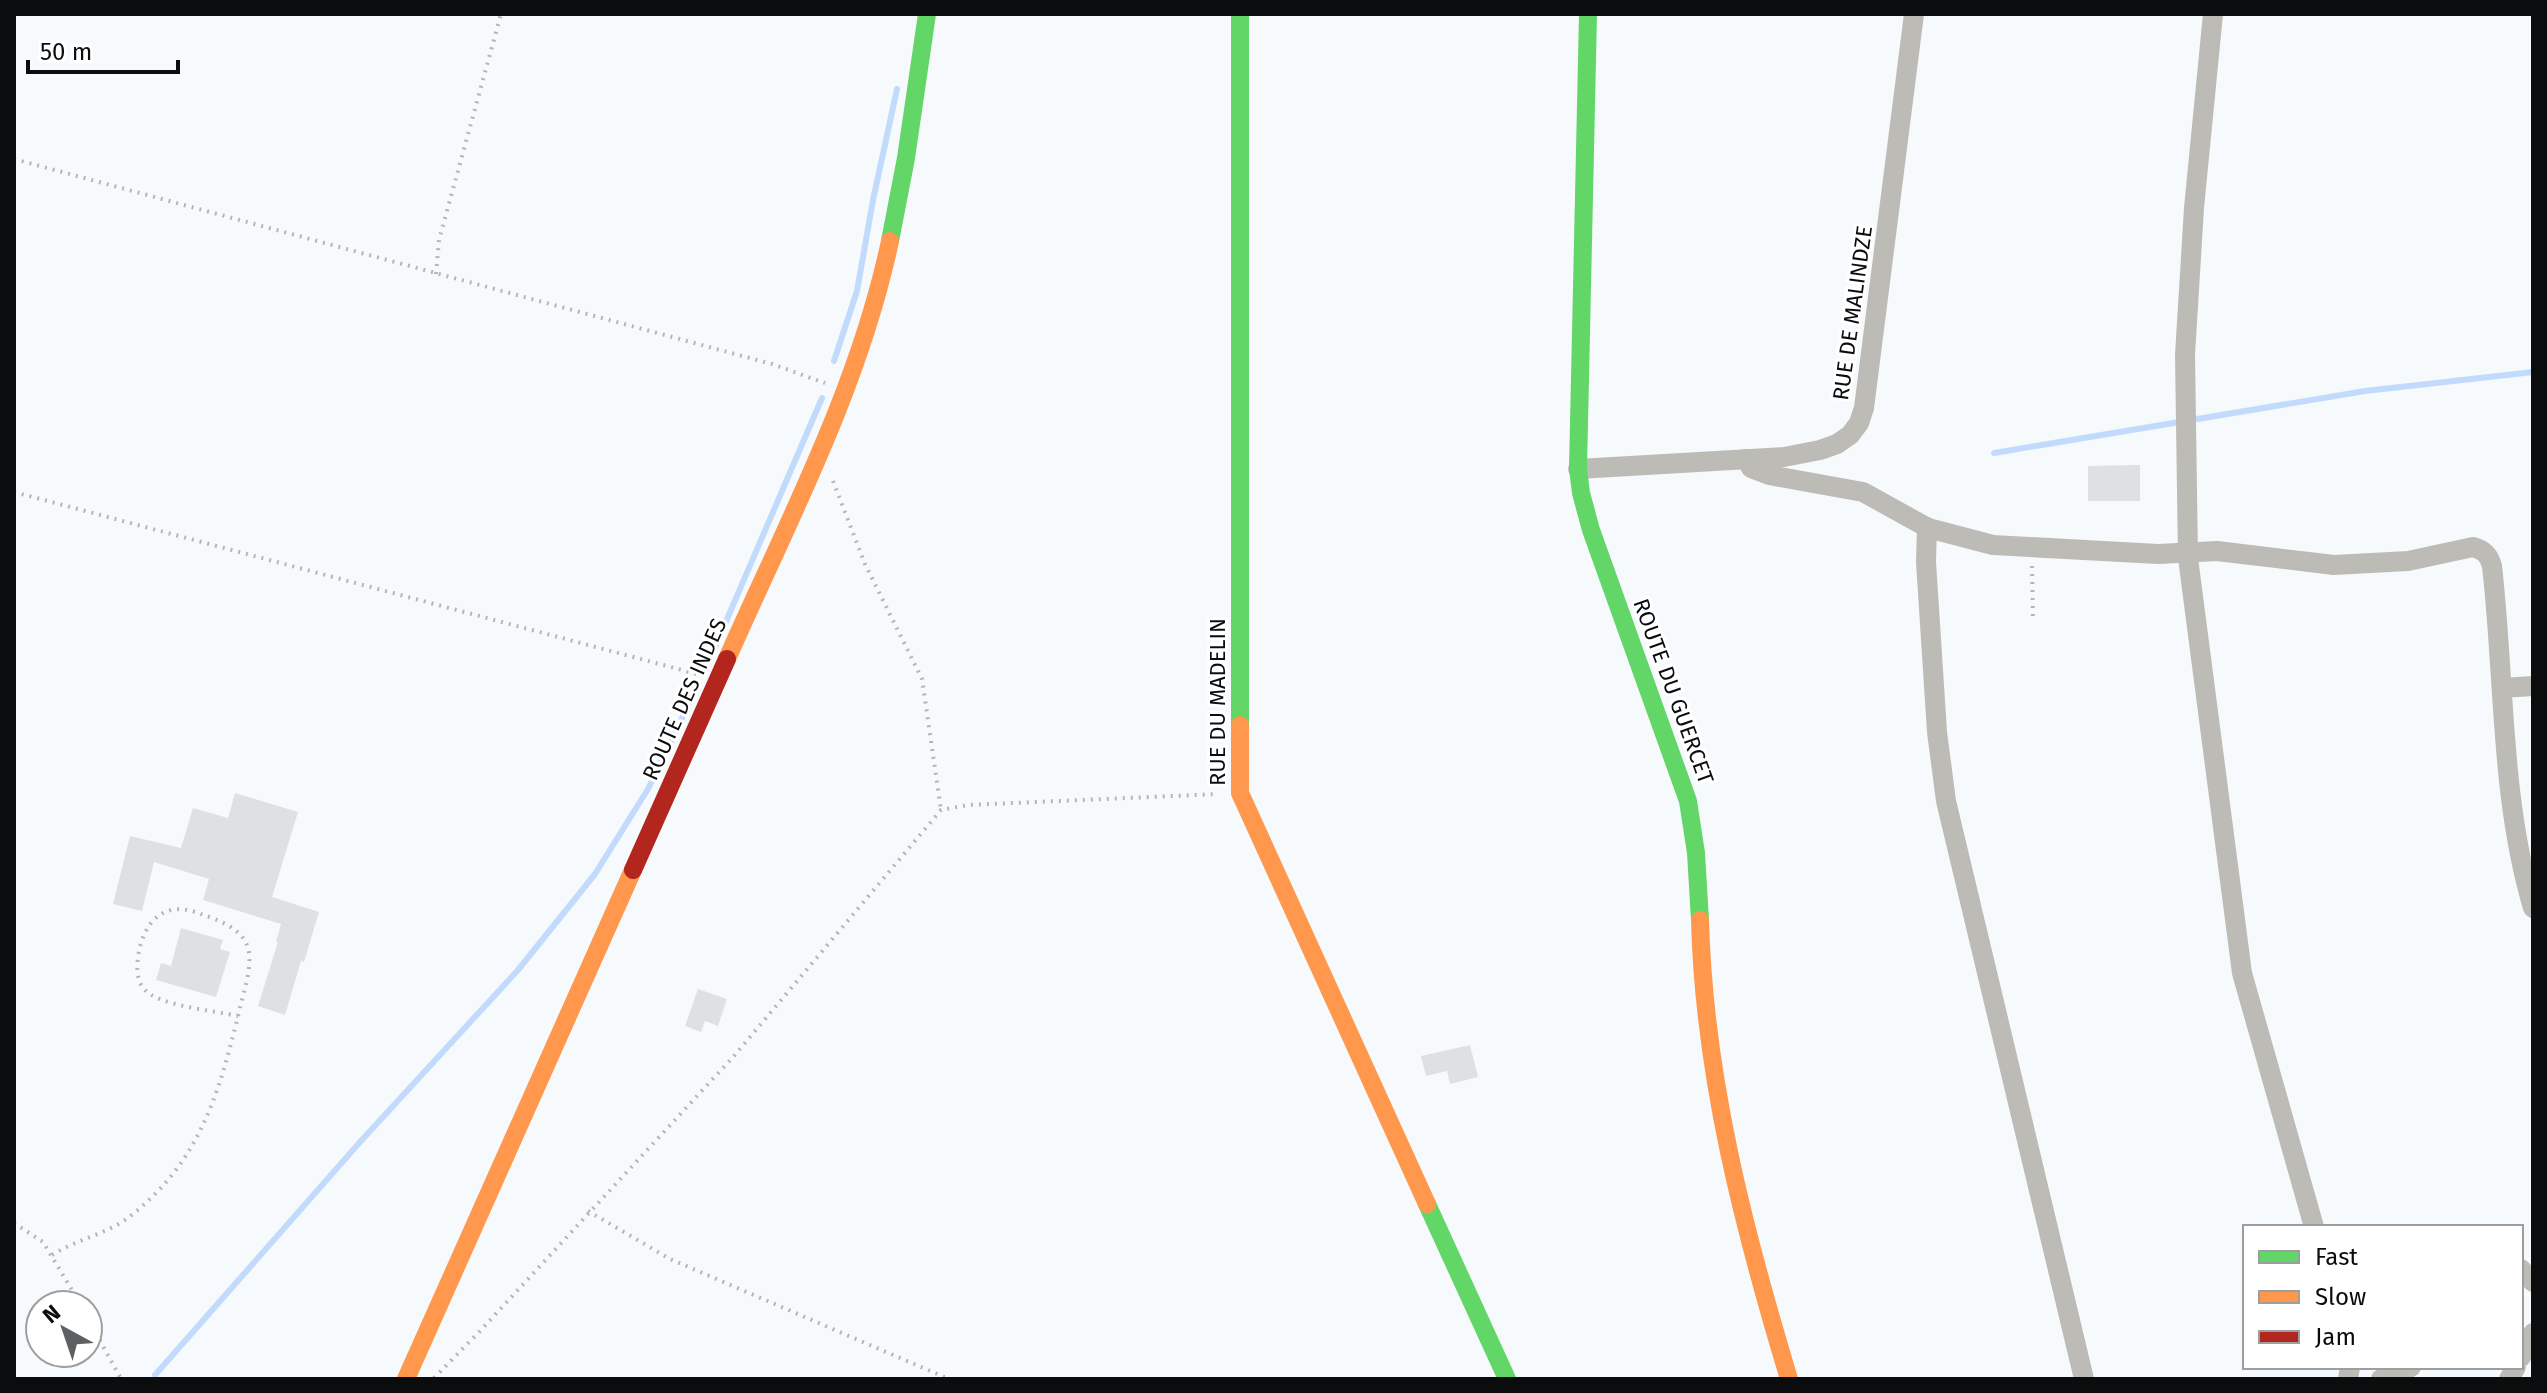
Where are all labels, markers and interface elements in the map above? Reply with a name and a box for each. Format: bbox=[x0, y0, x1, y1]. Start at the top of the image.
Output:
scale bar bbox=[28, 24, 178, 74]
text: 50 m bbox=[40, 38, 92, 66]
street label: RUE DE MALINDZE bbox=[1827, 224, 1878, 402]
street label: ROUTE DU GUERCET bbox=[1627, 595, 1720, 788]
street label: ROUTE DES INDES bbox=[637, 614, 732, 784]
street label: RUE DU MADELIN bbox=[1204, 618, 1231, 786]
legend bbox=[2243, 1225, 2523, 1369]
text: Fast bbox=[2315, 1243, 2358, 1271]
text: Slow bbox=[2315, 1283, 2366, 1311]
north arrow bbox=[24, 1289, 104, 1369]
text: N bbox=[37, 1299, 66, 1329]
text: Jam bbox=[2315, 1323, 2356, 1351]

